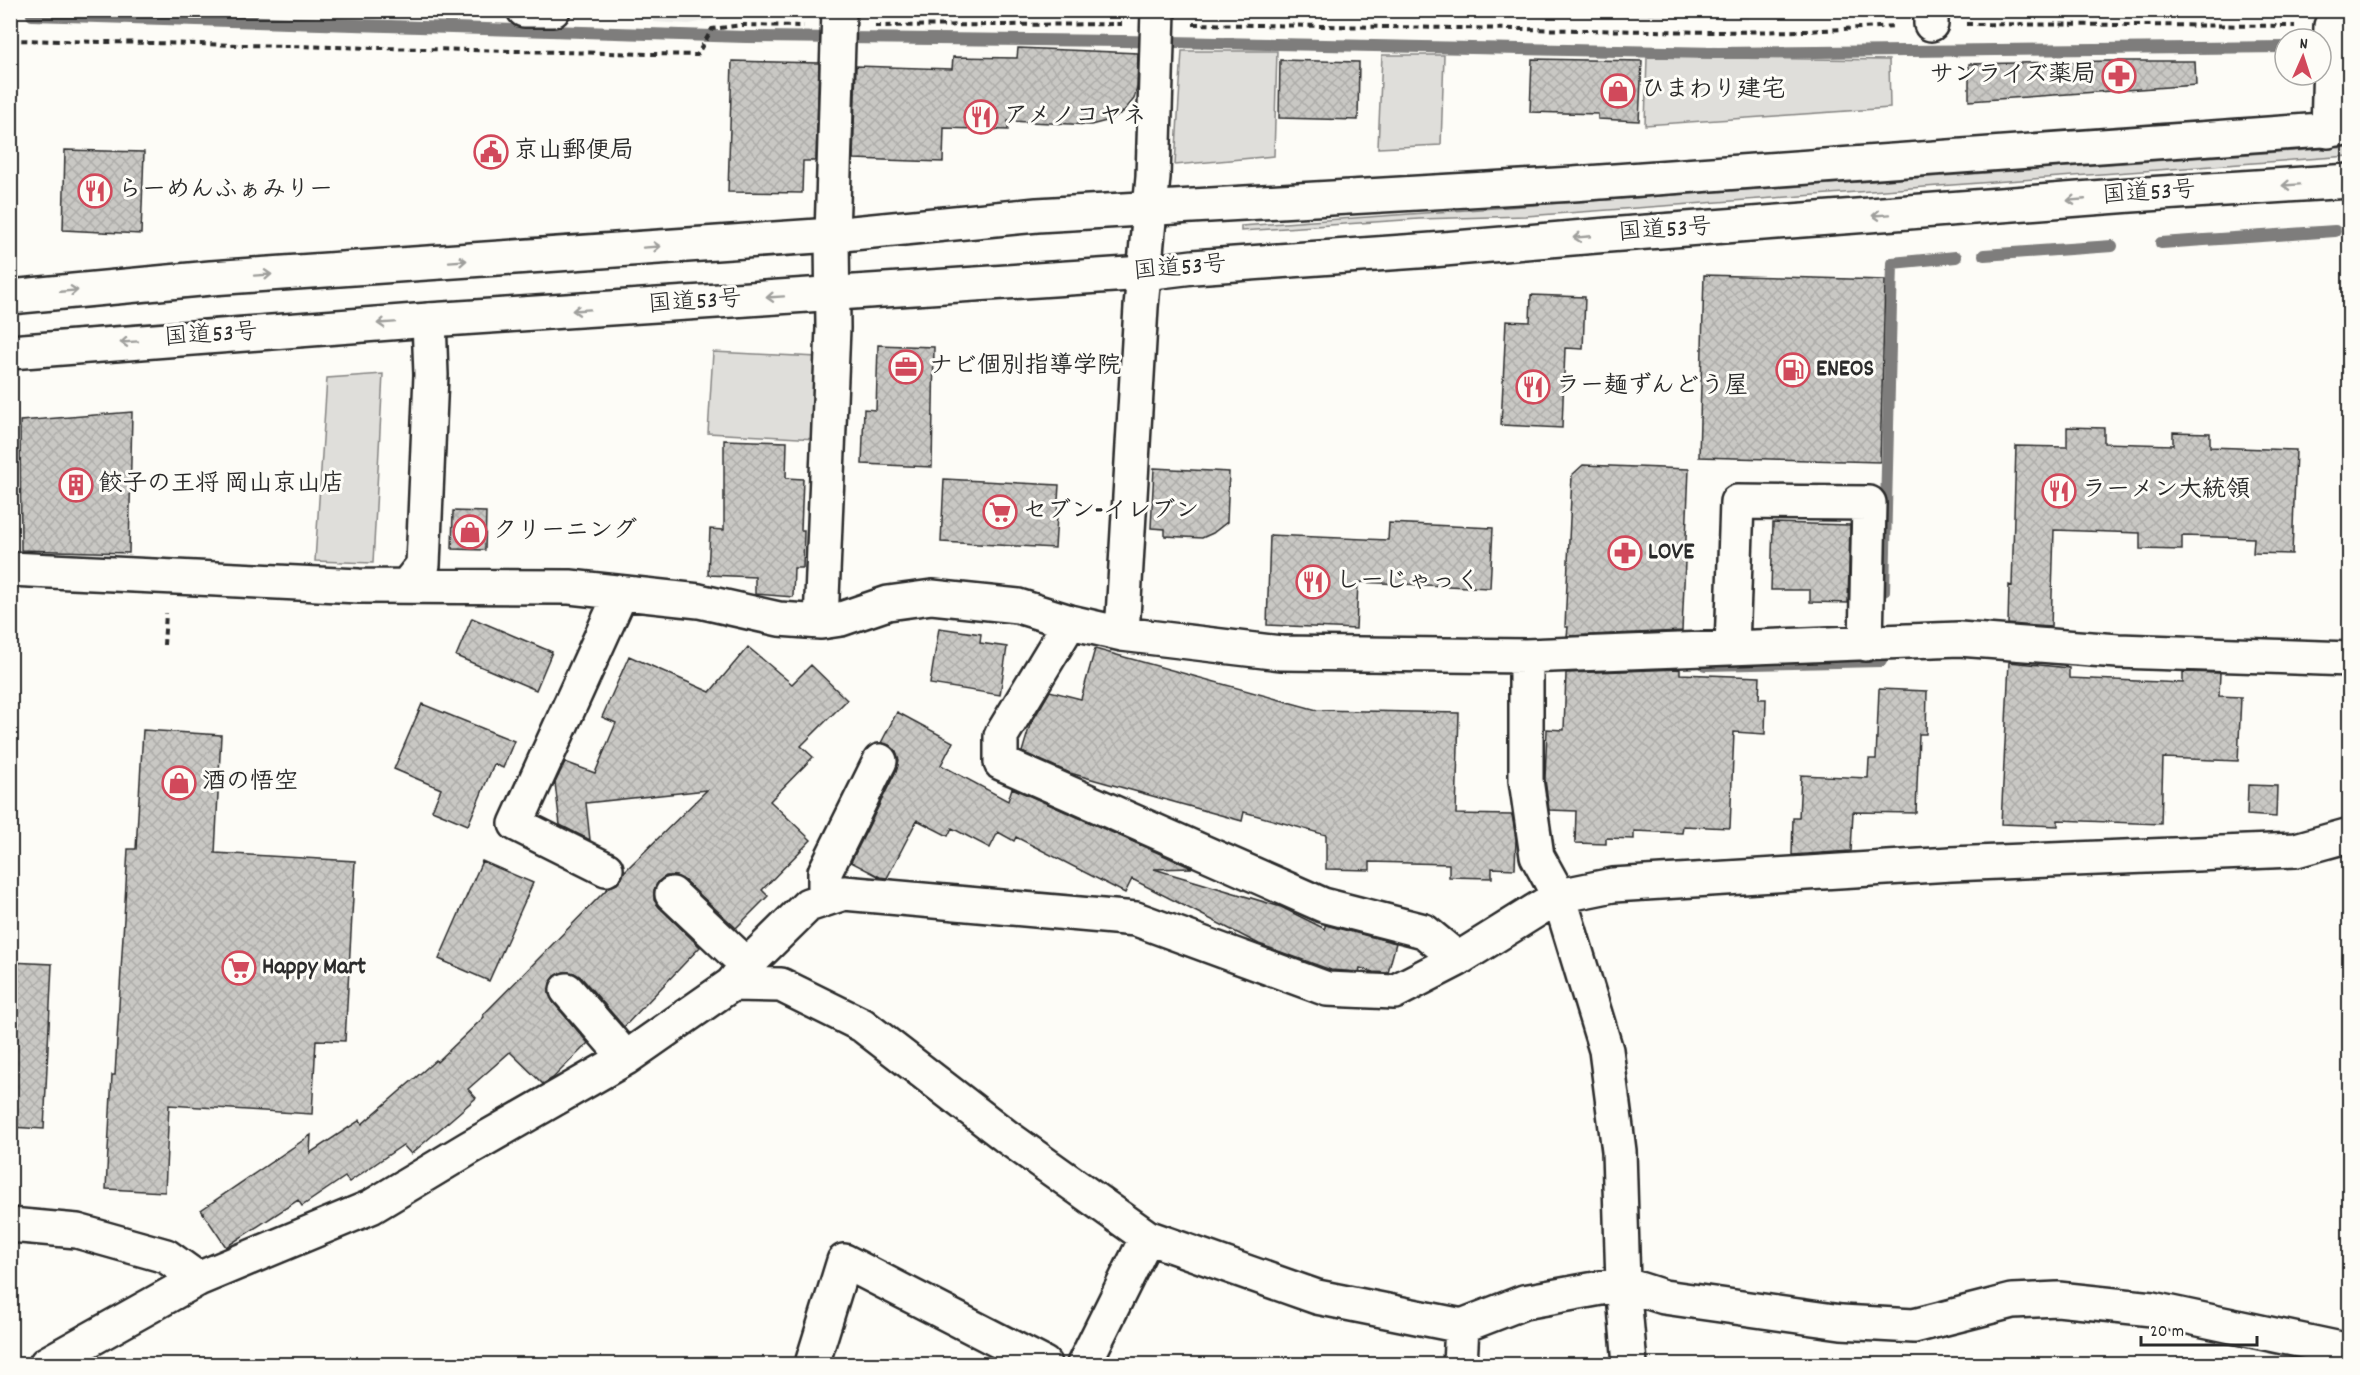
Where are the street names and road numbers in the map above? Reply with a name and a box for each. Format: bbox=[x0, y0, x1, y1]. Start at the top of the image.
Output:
street label: 国道53号 bbox=[2101, 174, 2197, 214]
street label: 国道53号 bbox=[1617, 211, 1713, 251]
street label: 国道53号 bbox=[1132, 248, 1228, 290]
street label: 国道53号 bbox=[647, 283, 743, 323]
street label: 国道53号 bbox=[163, 316, 259, 356]

